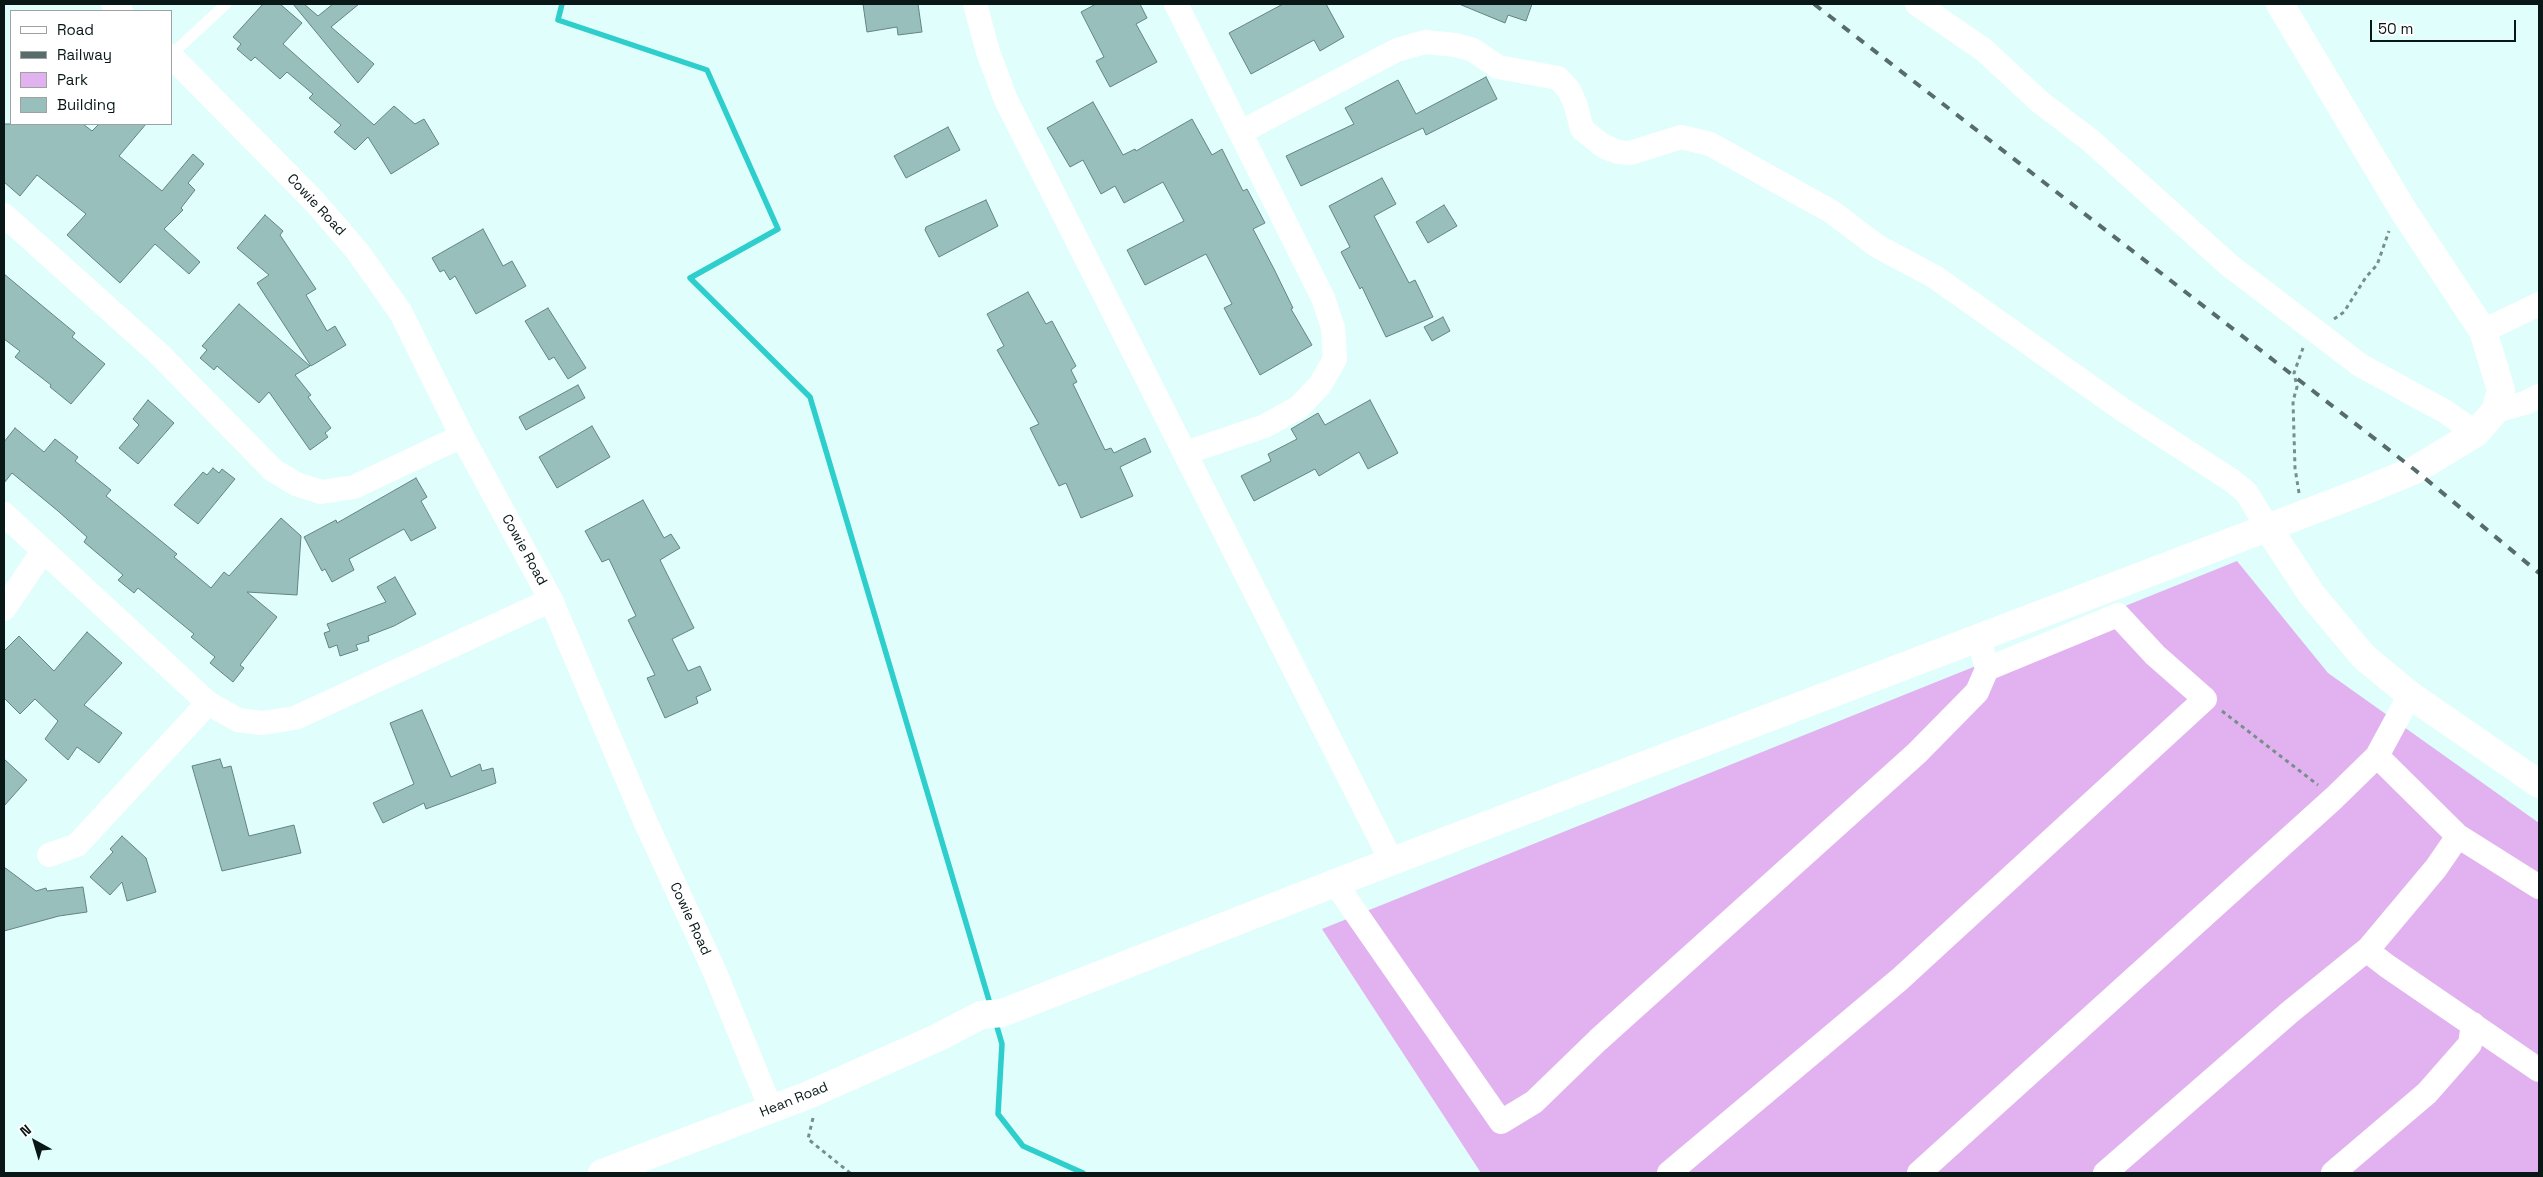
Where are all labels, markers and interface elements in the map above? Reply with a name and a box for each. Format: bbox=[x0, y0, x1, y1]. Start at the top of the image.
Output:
legend bbox=[10, 10, 172, 125]
scale bar bbox=[2373, 10, 2519, 42]
text: 50 m bbox=[2378, 19, 2413, 38]
text: Road bbox=[57, 20, 94, 39]
text: Railway bbox=[57, 45, 112, 64]
text: Park bbox=[57, 70, 88, 89]
text: Building bbox=[57, 95, 116, 114]
street label: Cowie Road bbox=[283, 171, 349, 239]
street label: Cowie Road bbox=[498, 512, 550, 588]
street label: Cowie Road bbox=[666, 880, 714, 958]
street label: Hean Road bbox=[757, 1079, 831, 1121]
north arrow bbox=[10, 1117, 60, 1167]
text: N bbox=[16, 1120, 35, 1140]

